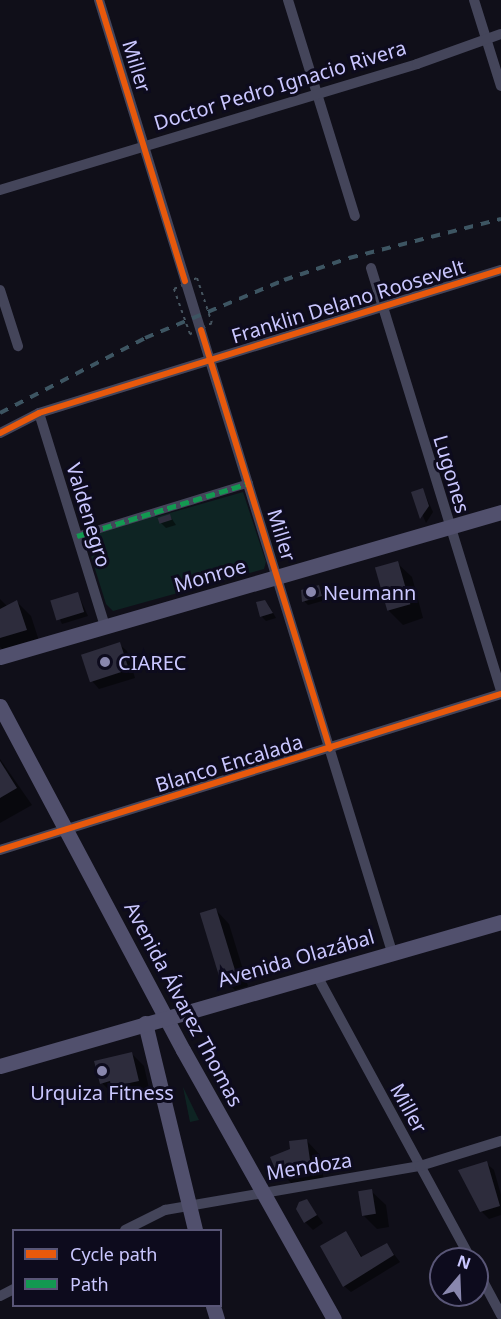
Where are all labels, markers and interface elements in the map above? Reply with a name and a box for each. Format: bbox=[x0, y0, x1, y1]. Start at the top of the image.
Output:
street label: Doctor Pedro Ignacio Rivera bbox=[151, 35, 409, 135]
street label: Miller bbox=[118, 37, 156, 95]
street label: Franklin Delano Roosevelt bbox=[228, 254, 468, 348]
street label: Lugones bbox=[429, 432, 475, 516]
street label: Valdenegro bbox=[62, 460, 116, 570]
street label: Miller bbox=[263, 506, 301, 564]
street label: Monroe bbox=[171, 553, 249, 597]
place label: Neumann bbox=[323, 580, 416, 604]
marker: Neumann bbox=[304, 585, 318, 599]
place label: CIAREC bbox=[118, 650, 186, 674]
marker: CIAREC bbox=[96, 653, 114, 671]
street label: Blanco Encalada bbox=[152, 729, 306, 797]
street label: Avenida Álvarez Thomas bbox=[120, 898, 248, 1110]
street label: Avenida Olazábal bbox=[215, 924, 377, 992]
marker: Urquiza Fitness bbox=[95, 1064, 109, 1078]
street label: Miller bbox=[386, 1079, 432, 1137]
place label: Urquiza Fitness bbox=[30, 1080, 174, 1104]
street label: Mendoza bbox=[264, 1147, 354, 1185]
legend bbox=[12, 1229, 222, 1307]
text: Cycle path bbox=[70, 1242, 157, 1266]
north arrow bbox=[429, 1247, 489, 1307]
text: N bbox=[454, 1249, 474, 1274]
text: Path bbox=[70, 1272, 109, 1296]

